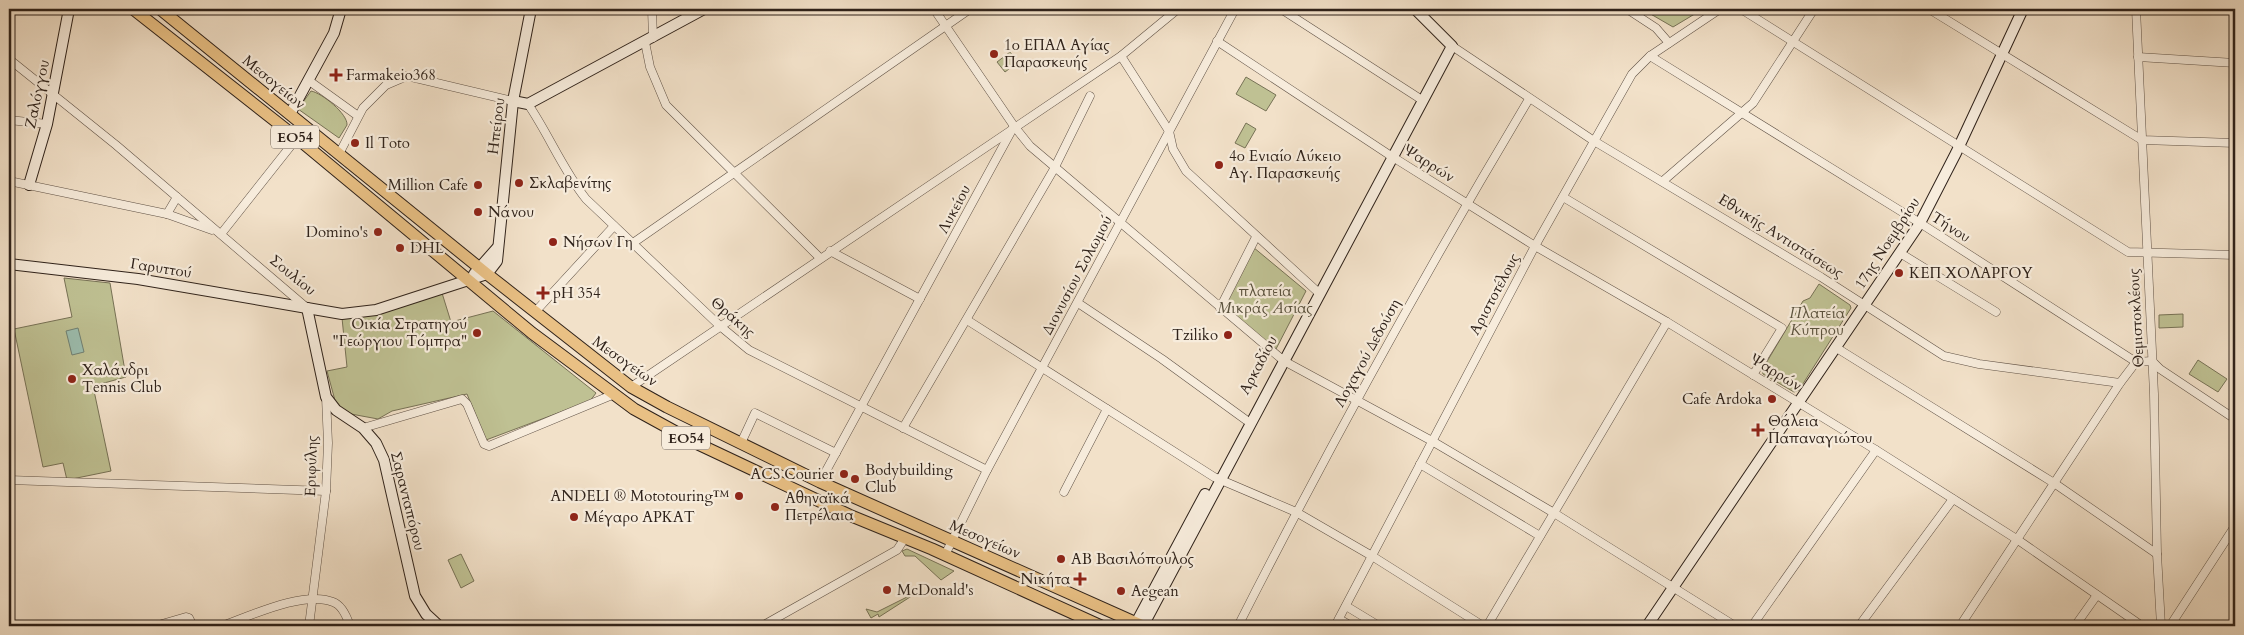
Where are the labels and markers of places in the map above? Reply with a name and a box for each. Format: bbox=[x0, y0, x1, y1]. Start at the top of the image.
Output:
place label: 1ο ΕΠΑΛ Αγίας Παρασκευής bbox=[1004, 35, 1110, 72]
marker: 1ο ΕΠΑΛ Αγίας Παρασκευής bbox=[988, 48, 1000, 60]
place label: Farmakeio368 bbox=[346, 65, 436, 85]
marker: Farmakeio368 bbox=[330, 69, 342, 81]
place label: Il Toto bbox=[365, 133, 410, 153]
marker: Il Toto bbox=[349, 137, 361, 149]
place label: 4ο Ενιαίο Λύκειο Αγ. Παρασκευής bbox=[1229, 146, 1341, 183]
marker: 4ο Ενιαίο Λύκειο Αγ. Παρασκευής bbox=[1213, 159, 1225, 171]
place label: Σκλαβενίτης bbox=[529, 173, 612, 193]
place label: Million Cafe bbox=[388, 175, 468, 195]
marker: Σκλαβενίτης bbox=[513, 177, 525, 189]
marker: Million Cafe bbox=[472, 179, 484, 191]
place label: Νάνου bbox=[488, 202, 534, 222]
marker: Νάνου bbox=[472, 206, 484, 218]
place label: Domino's bbox=[306, 222, 368, 242]
marker: Domino's bbox=[372, 226, 384, 238]
place label: Νήσων Γη bbox=[563, 232, 633, 252]
marker: Νήσων Γη bbox=[547, 236, 559, 248]
place label: DHL bbox=[410, 238, 445, 258]
marker: DHL bbox=[394, 242, 406, 254]
place label: ΚΕΠ ΧΟΛΑΡΓΟΥ bbox=[1909, 263, 2033, 283]
marker: ΚΕΠ ΧΟΛΑΡΓΟΥ bbox=[1893, 267, 1905, 279]
place label: pH 354 bbox=[553, 283, 601, 303]
marker: pH 354 bbox=[537, 287, 549, 299]
place label: Οικία Στρατηγού "Γεώργιου Τόμπρα" bbox=[333, 314, 467, 351]
place label: Tziliko bbox=[1172, 325, 1218, 345]
marker: Οικία Στρατηγού "Γεώργιου Τόμπρα" bbox=[471, 327, 483, 339]
marker: Tziliko bbox=[1222, 329, 1234, 341]
place label: Χαλάνδρι Tennis Club bbox=[82, 360, 162, 397]
marker: Χαλάνδρι Tennis Club bbox=[66, 373, 78, 385]
place label: Cafe Ardoka bbox=[1682, 389, 1763, 409]
marker: Cafe Ardoka bbox=[1766, 393, 1778, 405]
place label: Θάλεια Παπαναγιώτου bbox=[1768, 411, 1873, 448]
marker: Θάλεια Παπαναγιώτου bbox=[1752, 424, 1764, 436]
place label: Bodybuilding Club bbox=[865, 460, 953, 497]
place label: ACS Courier bbox=[751, 464, 835, 484]
marker: ACS Courier bbox=[838, 468, 850, 480]
marker: Bodybuilding Club bbox=[849, 473, 861, 485]
place label: ANDELI ® Mototouring™ bbox=[551, 486, 729, 506]
place label: Αθηναϊκά Πετρέλαια bbox=[785, 488, 854, 525]
marker: ANDELI ® Mototouring™ bbox=[733, 490, 745, 502]
marker: Αθηναϊκά Πετρέλαια bbox=[769, 501, 781, 513]
place label: Μέγαρο ΑΡΚΑΤ bbox=[584, 507, 695, 527]
marker: Μέγαρο ΑΡΚΑΤ bbox=[568, 511, 580, 523]
place label: ΑΒ Βασιλόπουλος bbox=[1071, 549, 1195, 569]
marker: ΑΒ Βασιλόπουλος bbox=[1055, 553, 1067, 565]
place label: Νικήτα bbox=[1020, 569, 1070, 589]
marker: Νικήτα bbox=[1074, 573, 1086, 585]
place label: McDonald's bbox=[897, 580, 974, 600]
place label: Aegean bbox=[1131, 581, 1179, 601]
marker: McDonald's bbox=[881, 584, 893, 596]
marker: Aegean bbox=[1115, 585, 1127, 597]

